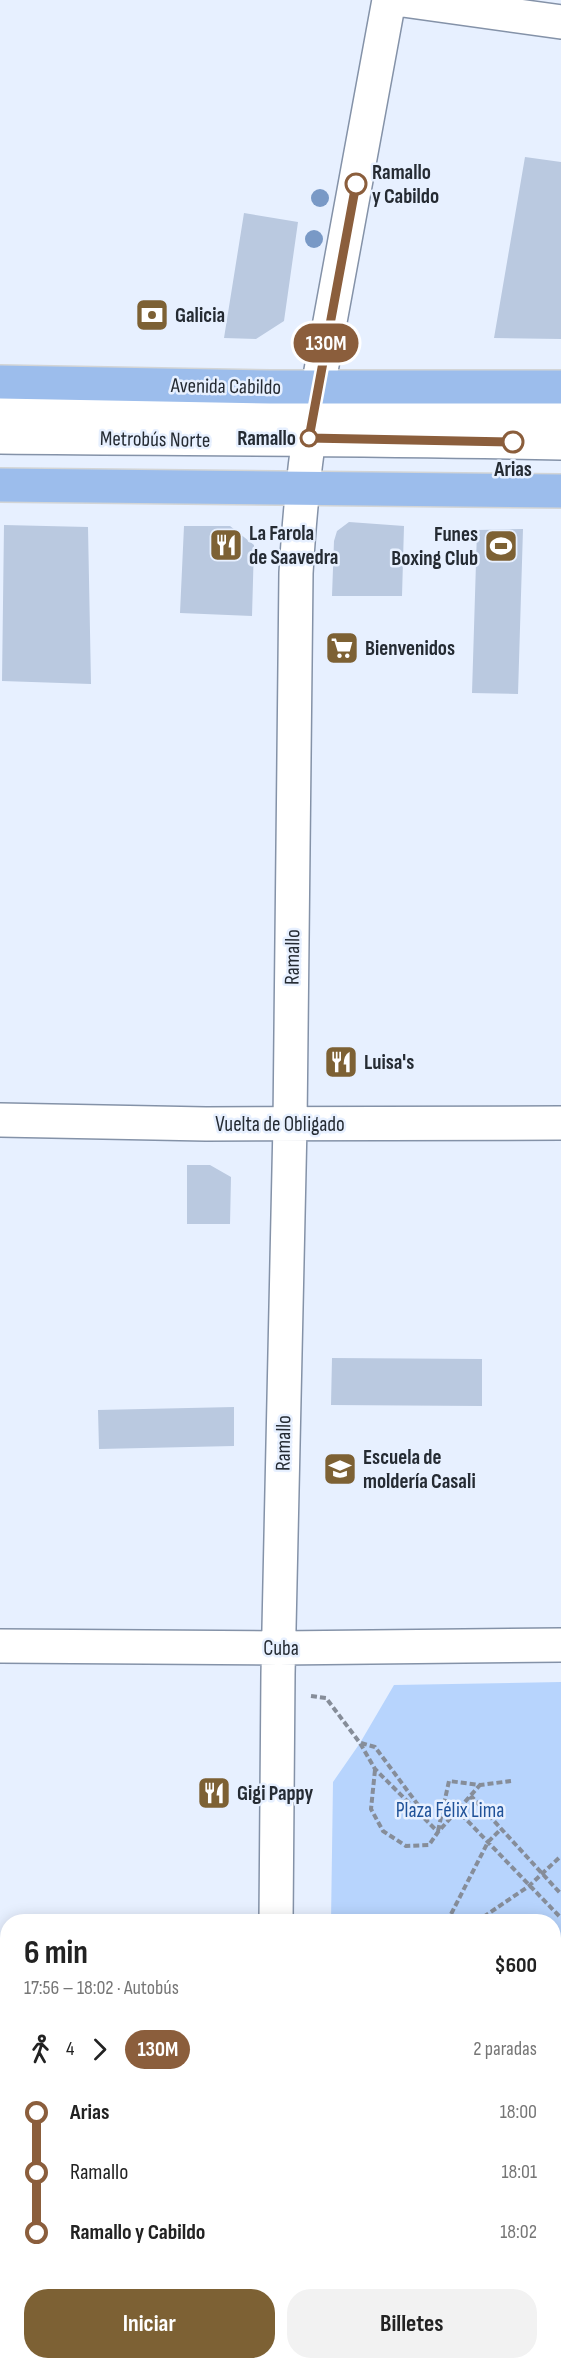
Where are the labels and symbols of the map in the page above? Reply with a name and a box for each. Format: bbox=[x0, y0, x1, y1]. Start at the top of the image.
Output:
place label: Ramallo y Cabildo bbox=[372, 160, 439, 209]
marker: Ramallo y Cabildo bbox=[345, 173, 367, 195]
bank icon: Galicia bbox=[134, 297, 170, 333]
place label: Galicia bbox=[175, 303, 225, 328]
line badge: 130M bbox=[284, 324, 368, 362]
street label: Avenida Cabildo bbox=[170, 373, 281, 400]
street label: Metrobús Norte bbox=[100, 426, 210, 453]
place label: Ramallo bbox=[237, 426, 296, 451]
marker: Ramallo bbox=[300, 429, 318, 447]
marker: Arias bbox=[502, 431, 524, 453]
place label: Arias bbox=[493, 457, 532, 482]
place label: La Farola de Saavedra bbox=[249, 521, 338, 570]
place label: Funes Boxing Club bbox=[391, 522, 478, 571]
restaurant icon: La Farola de Saavedra bbox=[208, 527, 244, 563]
sports icon: Funes Boxing Club bbox=[483, 528, 519, 564]
supermarket icon: Bienvenidos bbox=[324, 630, 360, 666]
place label: Bienvenidos bbox=[365, 636, 455, 661]
street label: Ramallo bbox=[280, 929, 305, 985]
restaurant icon: Luisa's bbox=[323, 1044, 359, 1080]
place label: Luisa's bbox=[364, 1050, 414, 1075]
street label: Vuelta de Obligado bbox=[215, 1112, 345, 1137]
street label: Ramallo bbox=[271, 1415, 296, 1471]
place label: Escuela de moldería Casali bbox=[363, 1445, 476, 1494]
school or university icon: Escuela de moldería Casali bbox=[322, 1451, 358, 1487]
street label: Cuba bbox=[263, 1636, 299, 1661]
restaurant icon: Gigi Pappy bbox=[196, 1775, 232, 1811]
place label: Gigi Pappy bbox=[237, 1781, 314, 1806]
park label: Plaza Félix Lima bbox=[396, 1798, 504, 1823]

